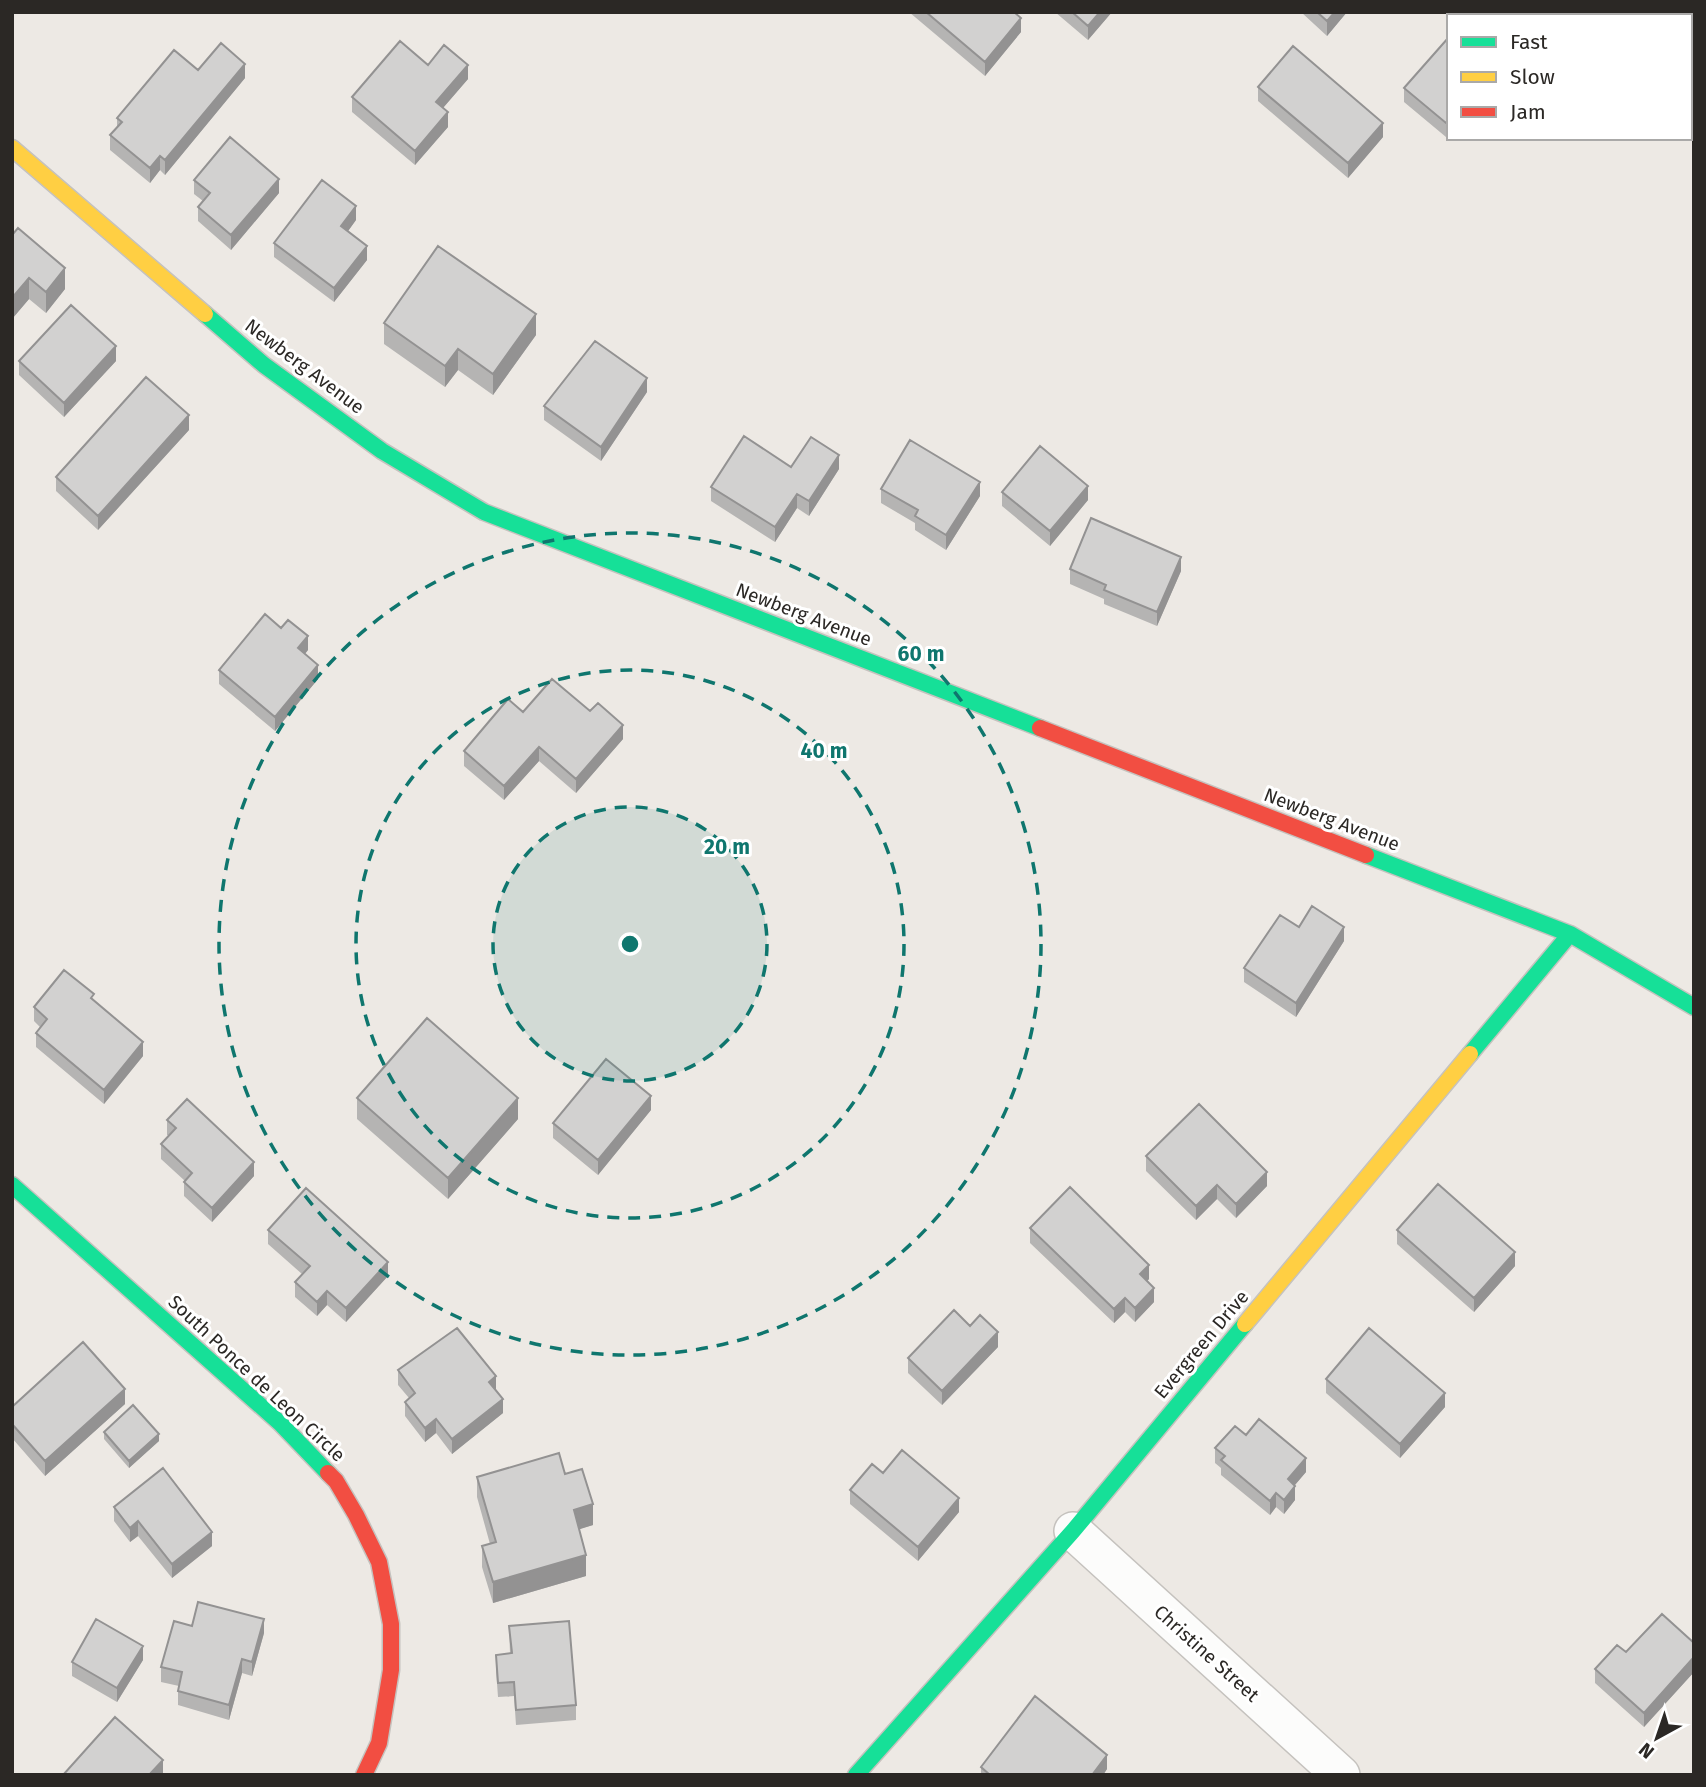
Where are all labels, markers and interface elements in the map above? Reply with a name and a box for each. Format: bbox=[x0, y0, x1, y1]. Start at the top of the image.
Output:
legend bbox=[1447, 14, 1692, 140]
text: Fast bbox=[1510, 29, 1548, 55]
text: Slow bbox=[1510, 64, 1555, 90]
text: Jam bbox=[1510, 99, 1546, 125]
street label: Newberg Avenue bbox=[240, 314, 369, 419]
street label: Newberg Avenue bbox=[733, 578, 875, 651]
text: 60 m bbox=[898, 641, 944, 667]
text: 40 m bbox=[801, 738, 847, 764]
street label: Newberg Avenue bbox=[1261, 783, 1403, 856]
text: 20 m bbox=[704, 834, 750, 860]
centre of rings bbox=[618, 932, 642, 956]
street label: Evergreen Drive bbox=[1149, 1285, 1253, 1403]
street label: South Ponce de Leon Circle bbox=[163, 1290, 350, 1466]
street label: Christine Street bbox=[1149, 1600, 1264, 1707]
north arrow bbox=[1622, 1703, 1692, 1773]
text: N bbox=[1634, 1738, 1659, 1764]

